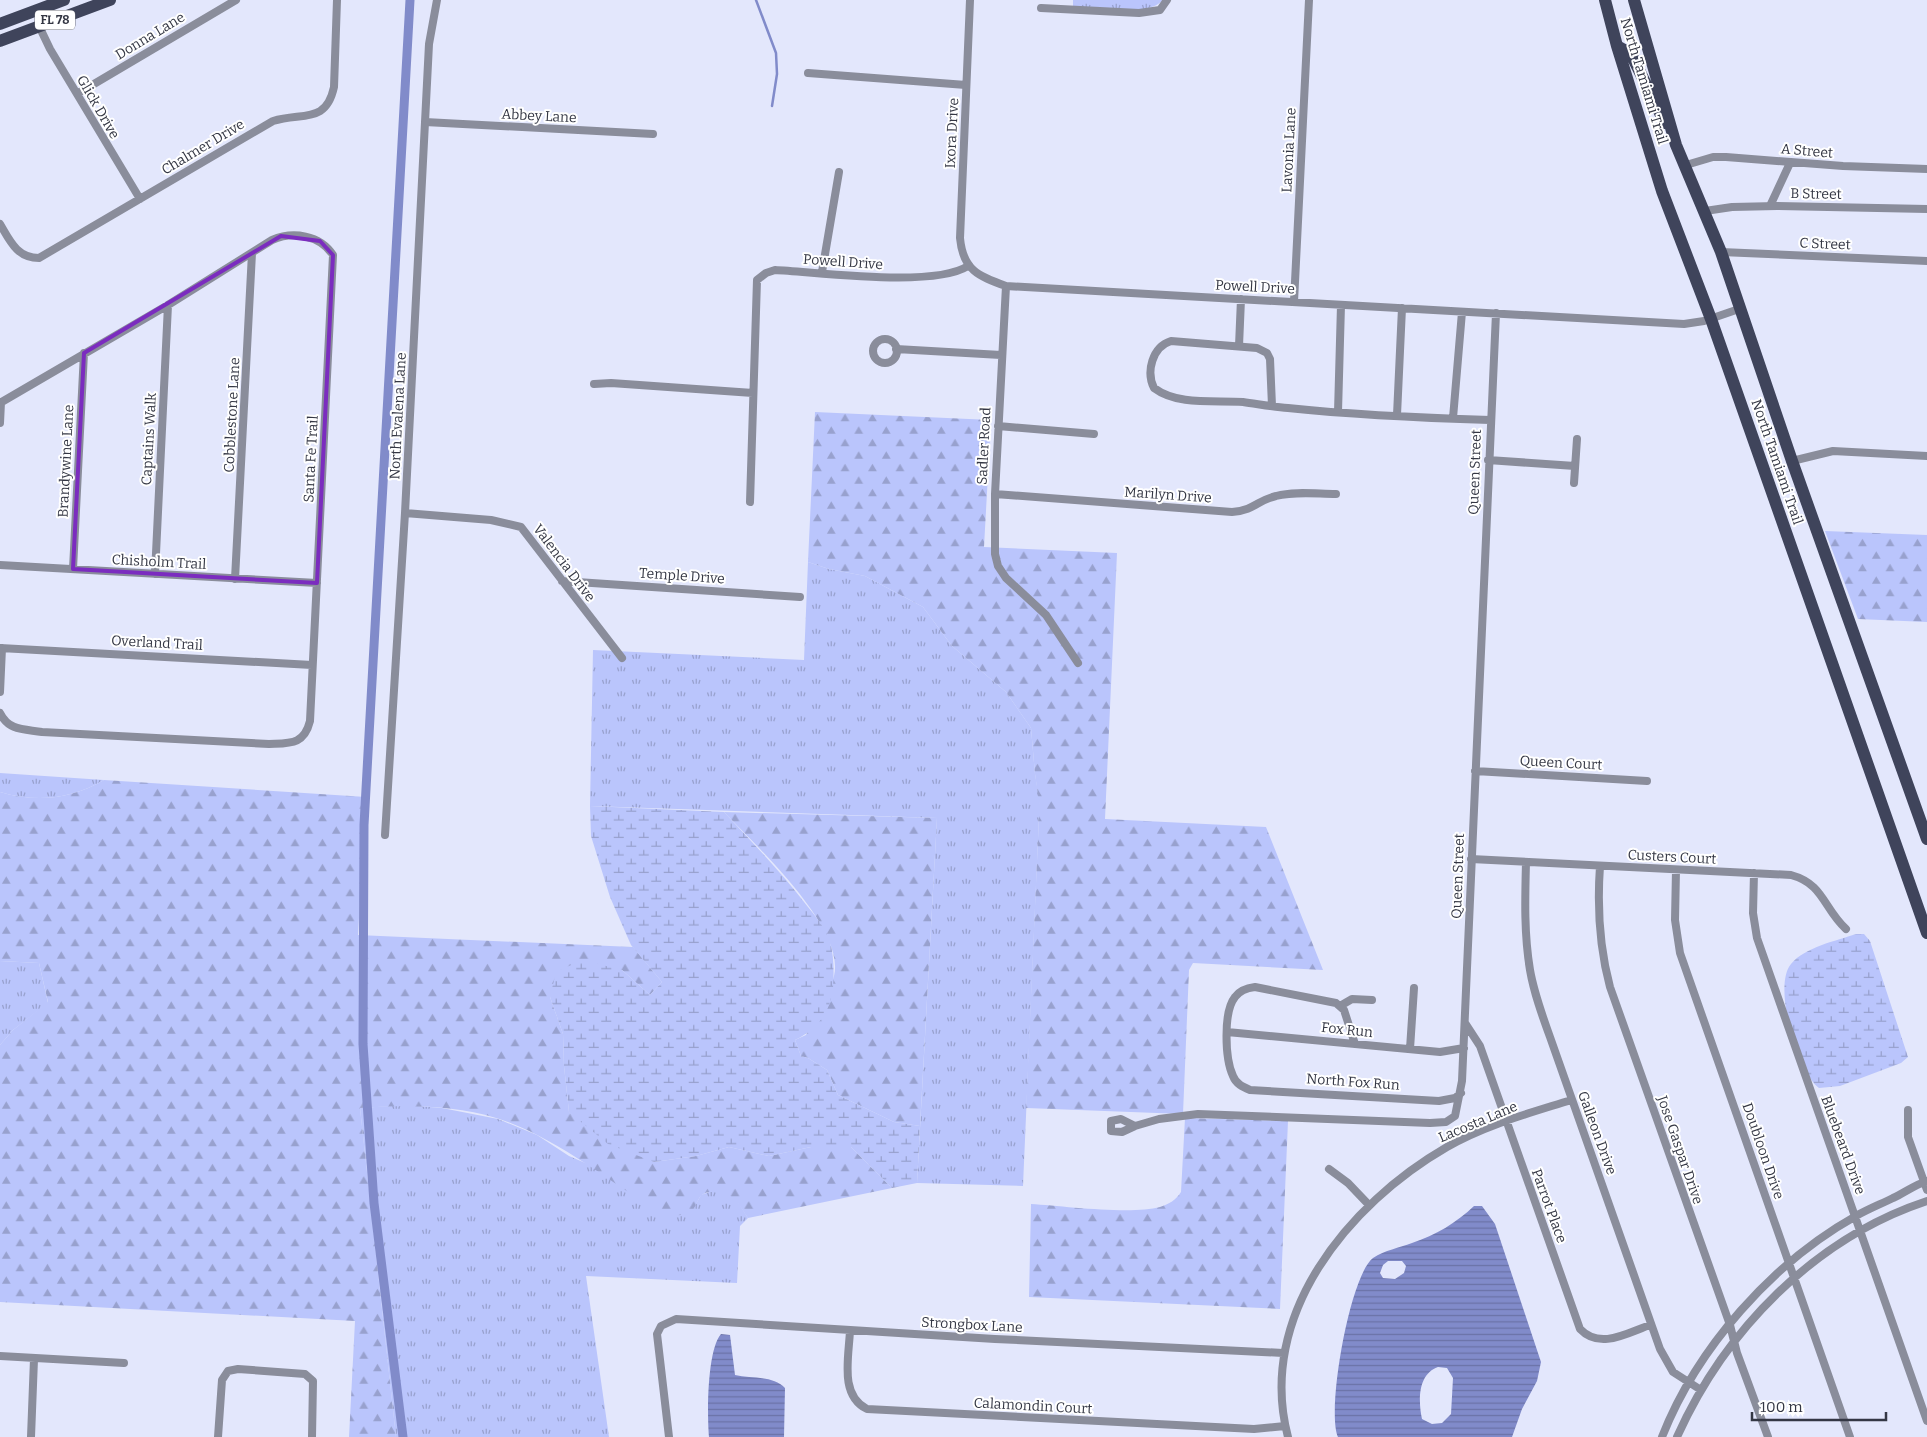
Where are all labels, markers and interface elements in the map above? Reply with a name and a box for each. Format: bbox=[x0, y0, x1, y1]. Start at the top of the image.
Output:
street label: Donna Lane bbox=[112, 9, 188, 63]
road number: FL 78 bbox=[35, 10, 75, 30]
street label: North Tamiami Trail bbox=[1617, 16, 1671, 146]
street label: Glick Drive bbox=[73, 72, 123, 142]
street label: Ixora Drive bbox=[942, 97, 962, 169]
street label: Abbey Lane bbox=[501, 106, 577, 126]
street label: Lavonia Lane bbox=[1278, 107, 1300, 193]
street label: Chalmer Drive bbox=[159, 116, 247, 178]
street label: A Street bbox=[1780, 140, 1834, 162]
street label: B Street bbox=[1790, 185, 1842, 203]
street label: C Street bbox=[1799, 235, 1851, 253]
street label: Powell Drive bbox=[803, 251, 883, 273]
street label: Powell Drive bbox=[1215, 276, 1295, 298]
street label: North Evalena Lane bbox=[386, 352, 410, 480]
street label: Cobblestone Lane bbox=[220, 357, 244, 473]
street label: Captains Walk bbox=[138, 392, 160, 486]
street label: North Tamiami Trail bbox=[1748, 397, 1806, 527]
street label: Brandywine Lane bbox=[55, 404, 77, 518]
street label: Sadler Road bbox=[973, 407, 995, 485]
street label: Santa Fe Trail bbox=[300, 415, 322, 503]
street label: Queen Street bbox=[1465, 429, 1485, 515]
street label: Marilyn Drive bbox=[1124, 483, 1212, 507]
street label: Valencia Drive bbox=[529, 521, 599, 605]
street label: Chisholm Trail bbox=[111, 551, 207, 573]
street label: Temple Drive bbox=[639, 565, 725, 587]
street label: Overland Trail bbox=[111, 632, 203, 654]
street label: Queen Court bbox=[1519, 752, 1603, 774]
street label: Queen Street bbox=[1448, 833, 1468, 919]
street label: Custers Court bbox=[1627, 846, 1717, 868]
street label: Fox Run bbox=[1320, 1019, 1374, 1041]
street label: North Fox Run bbox=[1306, 1070, 1400, 1094]
street label: Galleon Drive bbox=[1574, 1089, 1620, 1177]
street label: Jose Gaspar Drive bbox=[1653, 1093, 1707, 1206]
street label: Bluebeard Drive bbox=[1817, 1093, 1869, 1197]
street label: Lacosta Lane bbox=[1436, 1098, 1520, 1146]
street label: Doubloon Drive bbox=[1739, 1100, 1787, 1202]
street label: Parrot Place bbox=[1528, 1167, 1570, 1245]
street label: Strongbox Lane bbox=[921, 1314, 1023, 1336]
scale bar bbox=[1752, 1390, 1886, 1422]
street label: Calamondin Court bbox=[973, 1394, 1093, 1418]
text: 100 m bbox=[1760, 1398, 1803, 1416]

